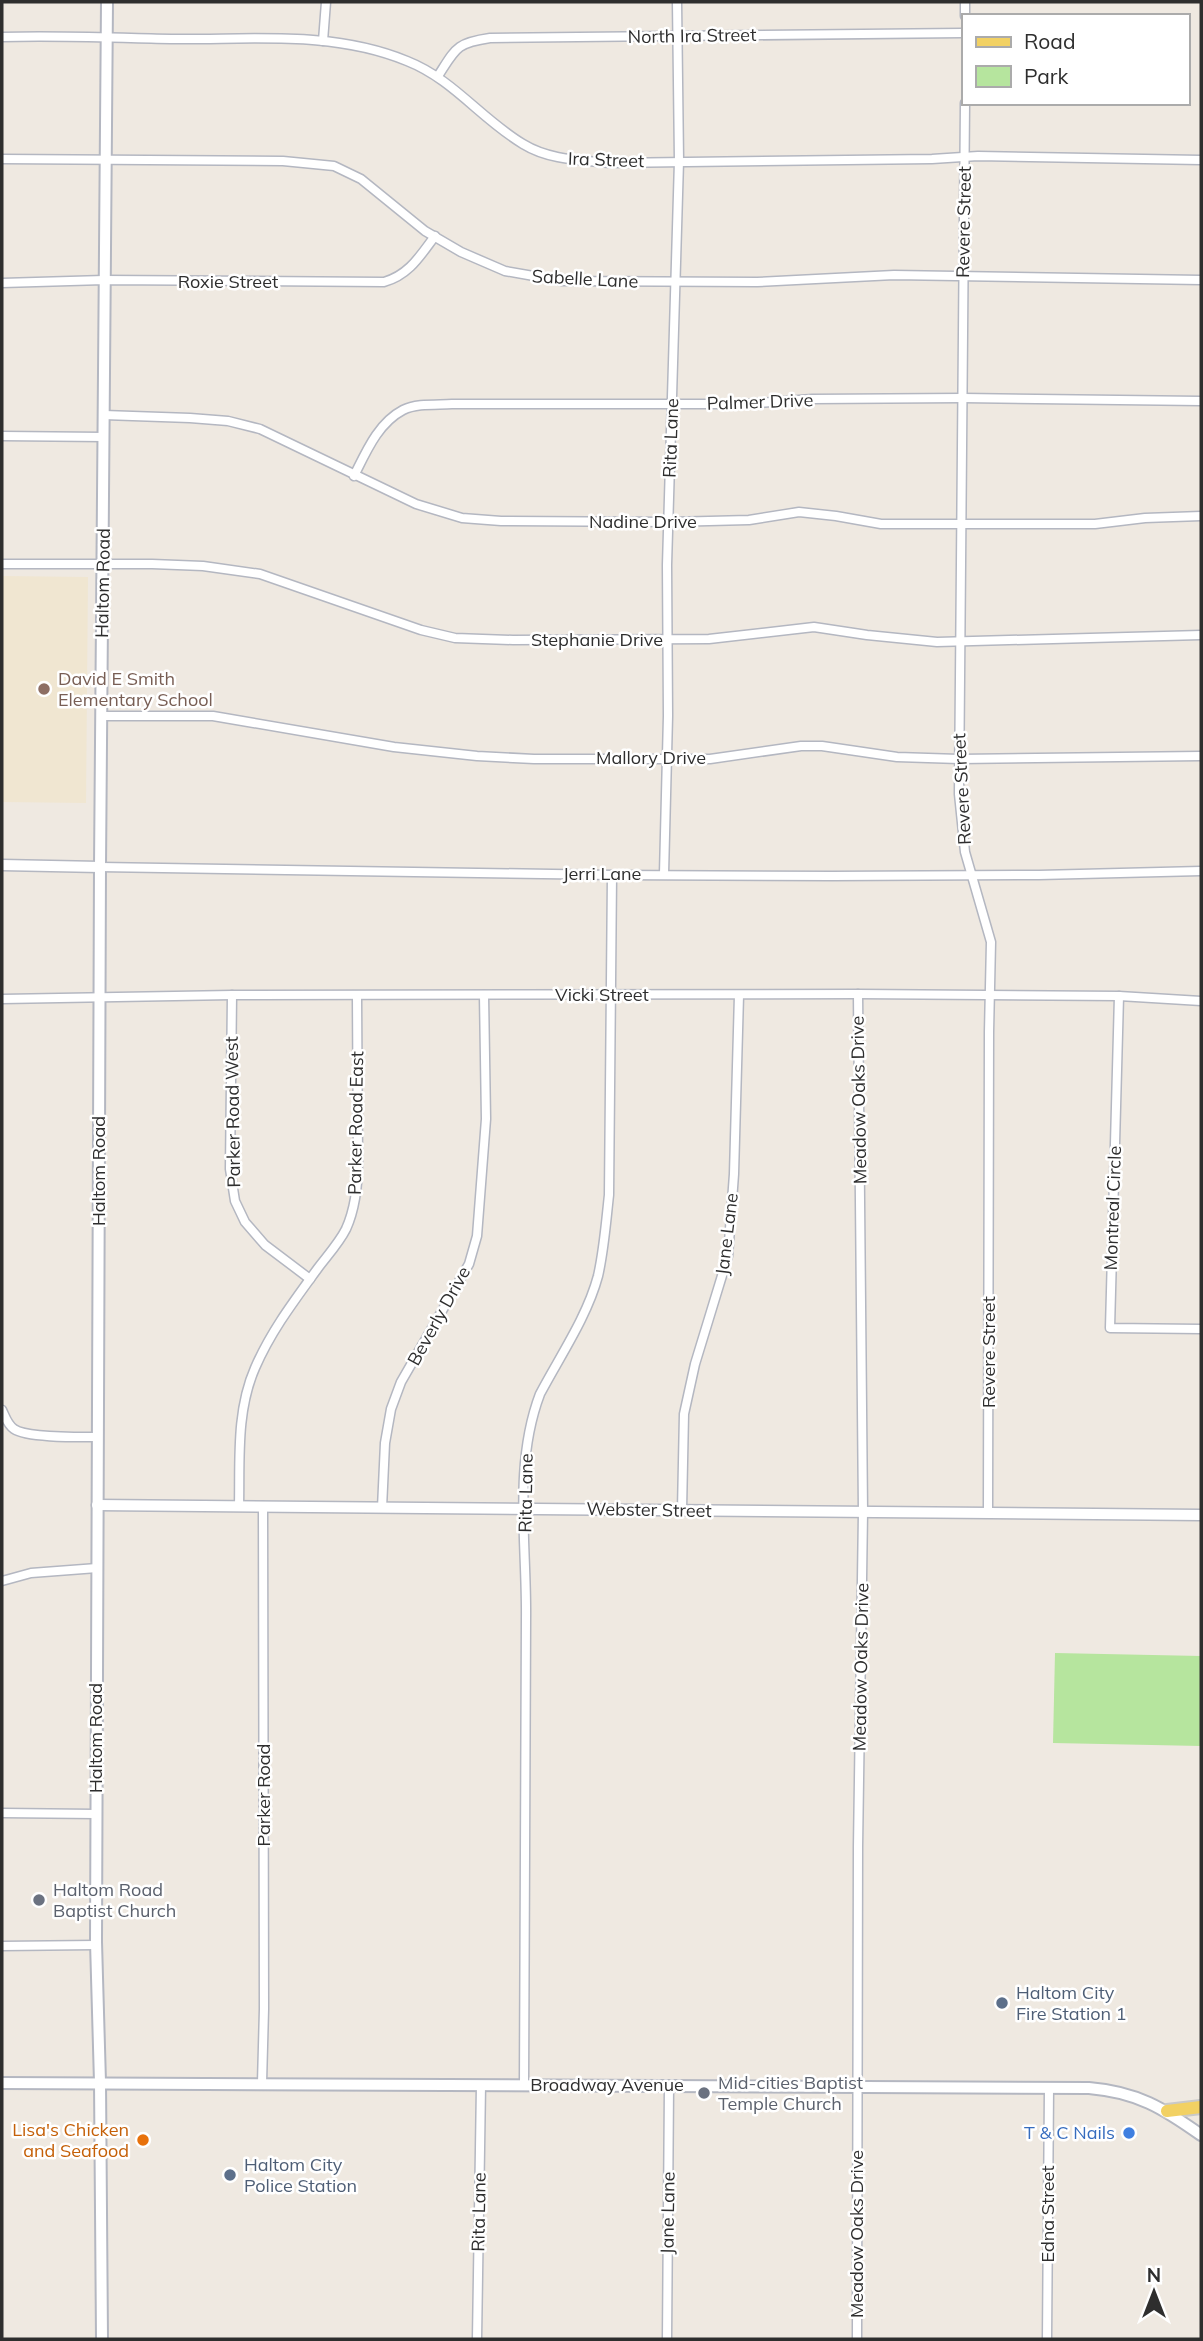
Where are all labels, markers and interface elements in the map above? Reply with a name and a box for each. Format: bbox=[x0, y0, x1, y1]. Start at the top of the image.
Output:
legend bbox=[962, 14, 1189, 105]
street label: North Ira Street bbox=[627, 23, 757, 48]
text: Road bbox=[1024, 28, 1075, 54]
text: Park bbox=[1024, 63, 1068, 89]
street label: Ira Street bbox=[567, 147, 645, 172]
street label: Revere Street bbox=[951, 166, 976, 278]
street label: Sabelle Lane bbox=[531, 264, 639, 293]
street label: Roxie Street bbox=[178, 270, 278, 293]
street label: Palmer Drive bbox=[706, 388, 814, 415]
street label: Rita Lane bbox=[658, 398, 683, 478]
street label: Nadine Drive bbox=[589, 510, 697, 533]
street label: Haltom Road bbox=[90, 528, 115, 638]
street label: Stephanie Drive bbox=[531, 628, 663, 651]
place label: David E Smith Elementary School bbox=[58, 667, 213, 711]
marker: David E Smith Elementary School bbox=[36, 681, 52, 697]
street label: Revere Street bbox=[947, 733, 976, 845]
street label: Mallory Drive bbox=[596, 746, 706, 769]
street label: Jerri Lane bbox=[563, 862, 641, 885]
street label: Vicki Street bbox=[555, 983, 649, 1006]
street label: Meadow Oaks Drive bbox=[846, 1016, 871, 1184]
street label: Parker Road West bbox=[220, 1036, 245, 1188]
street label: Parker Road East bbox=[343, 1051, 368, 1195]
street label: Haltom Road bbox=[87, 1116, 110, 1226]
street label: Montreal Circle bbox=[1099, 1145, 1126, 1271]
street label: Jane Lane bbox=[710, 1191, 743, 1276]
street label: Beverly Drive bbox=[402, 1262, 475, 1369]
street label: Revere Street bbox=[977, 1296, 1000, 1408]
street label: Rita Lane bbox=[513, 1453, 538, 1533]
street label: Webster Street bbox=[586, 1497, 712, 1522]
street label: Meadow Oaks Drive bbox=[848, 1583, 873, 1751]
street label: Haltom Road bbox=[84, 1683, 107, 1793]
street label: Parker Road bbox=[252, 1744, 275, 1846]
place label: Haltom Road Baptist Church bbox=[53, 1878, 176, 1922]
marker: Haltom Road Baptist Church bbox=[31, 1892, 47, 1908]
place label: Haltom City Fire Station 1 bbox=[1016, 1981, 1127, 2025]
marker: Haltom City Fire Station 1 bbox=[994, 1995, 1010, 2011]
place label: Mid-cities Baptist Temple Church bbox=[718, 2071, 863, 2115]
street label: Broadway Avenue bbox=[530, 2073, 684, 2096]
marker: Mid-cities Baptist Temple Church bbox=[696, 2085, 712, 2101]
place label: Lisa's Chicken and Seafood bbox=[12, 2118, 129, 2162]
place label: T & C Nails bbox=[1024, 2121, 1115, 2144]
marker: T & C Nails bbox=[1121, 2125, 1137, 2141]
marker: Lisa's Chicken and Seafood bbox=[135, 2132, 151, 2148]
street label: Meadow Oaks Drive bbox=[845, 2150, 868, 2318]
place label: Haltom City Police Station bbox=[244, 2153, 357, 2197]
street label: Edna Street bbox=[1036, 2165, 1059, 2263]
marker: Haltom City Police Station bbox=[222, 2167, 238, 2183]
street label: Jane Lane bbox=[655, 2171, 680, 2255]
street label: Rita Lane bbox=[466, 2172, 491, 2252]
north arrow bbox=[1119, 2257, 1189, 2327]
text: N bbox=[1147, 2263, 1161, 2287]

